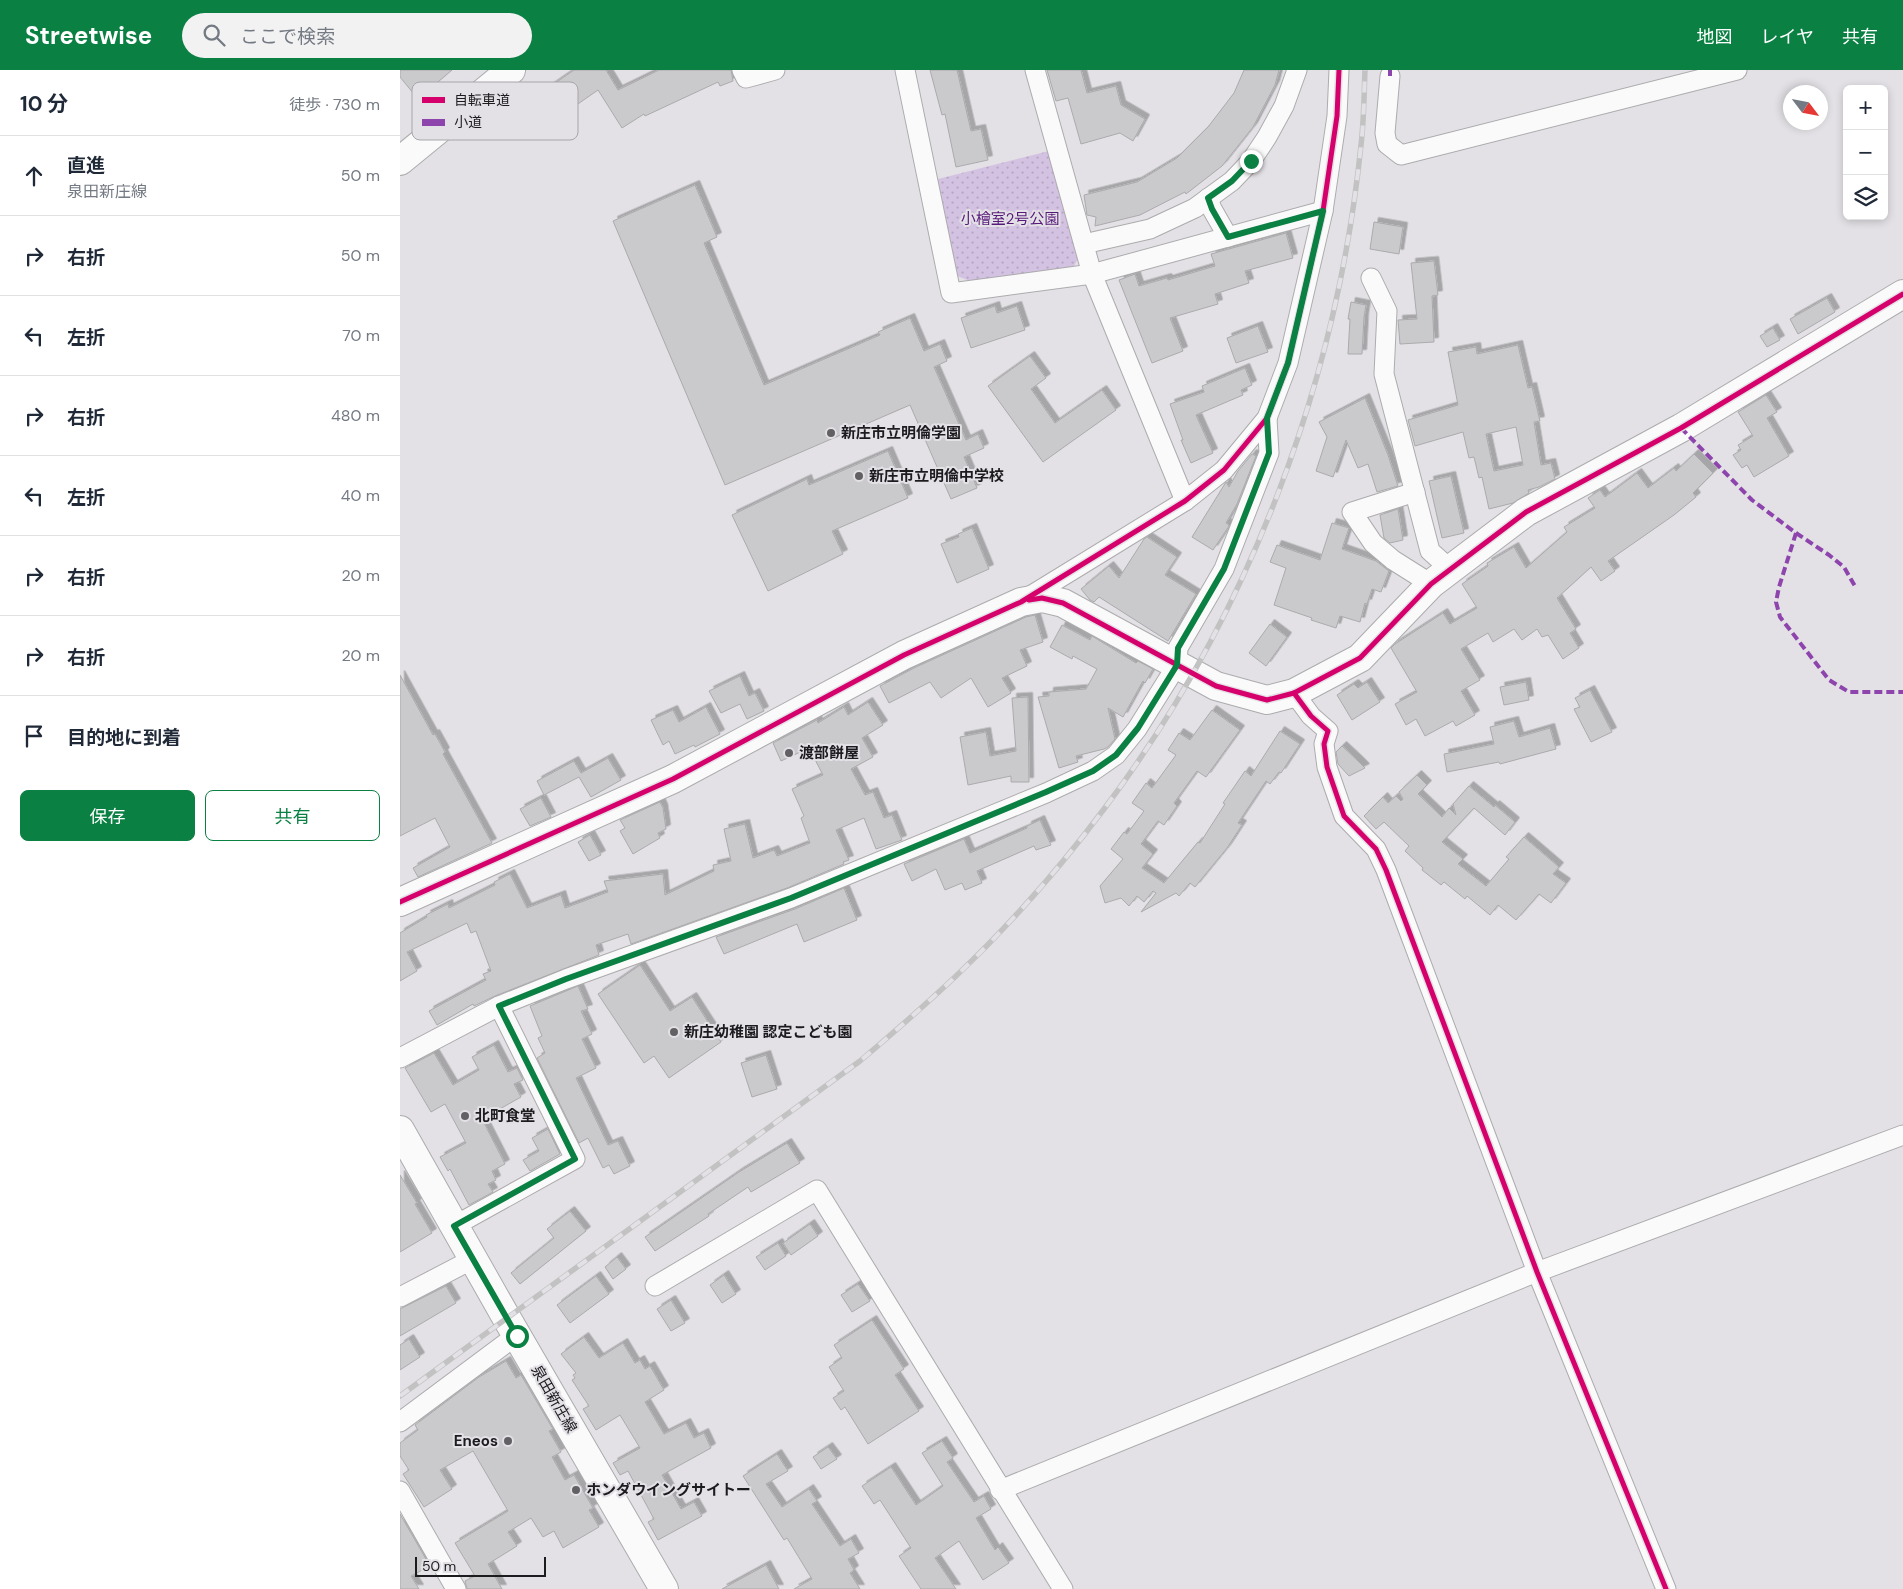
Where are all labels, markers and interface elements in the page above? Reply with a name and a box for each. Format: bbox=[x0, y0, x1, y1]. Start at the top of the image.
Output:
search box bbox=[182, 13, 532, 58]
text: Streetwise bbox=[25, 20, 152, 51]
icon: search bbox=[200, 21, 228, 49]
text: ここで検索 bbox=[240, 24, 335, 49]
text: 地図 bbox=[1697, 25, 1733, 49]
text: レイヤ bbox=[1761, 25, 1814, 49]
text: 共有 bbox=[1842, 25, 1878, 49]
legend bbox=[412, 82, 578, 140]
north arrow bbox=[1783, 85, 1828, 130]
map controls bbox=[1843, 85, 1888, 220]
button: + bbox=[1843, 85, 1888, 130]
text: 10 分 bbox=[20, 90, 68, 118]
text: 自転車道 bbox=[454, 91, 510, 109]
text: 徒歩 · 730 m bbox=[289, 94, 380, 115]
text: 小道 bbox=[454, 113, 482, 131]
button: − bbox=[1843, 130, 1888, 175]
route end bbox=[1240, 150, 1263, 173]
text: 直進 bbox=[67, 153, 105, 178]
icon: ahead bbox=[20, 162, 48, 190]
text: 50 m bbox=[341, 165, 380, 186]
button: layers bbox=[1843, 175, 1888, 220]
text: 泉田新庄線 bbox=[67, 181, 147, 202]
park label: 小檜室2号公園 bbox=[961, 209, 1059, 229]
icon: right bbox=[20, 242, 48, 270]
text: 右折 bbox=[67, 245, 105, 270]
text: 50 m bbox=[341, 245, 380, 266]
icon: left bbox=[20, 322, 48, 350]
text: 左折 bbox=[67, 325, 105, 350]
text: 70 m bbox=[342, 325, 380, 346]
icon: right bbox=[20, 402, 48, 430]
text: 右折 bbox=[67, 405, 105, 430]
text: 480 m bbox=[331, 405, 380, 426]
place label: 新庄市立明倫学園 bbox=[841, 423, 961, 443]
marker: 新庄市立明倫学園 bbox=[825, 427, 837, 439]
place label: 新庄市立明倫中学校 bbox=[869, 466, 1004, 486]
marker: 新庄市立明倫中学校 bbox=[853, 470, 865, 482]
icon: left bbox=[20, 482, 48, 510]
text: 左折 bbox=[67, 485, 105, 510]
text: 40 m bbox=[341, 485, 380, 506]
icon: right bbox=[20, 562, 48, 590]
text: 右折 bbox=[67, 565, 105, 590]
text: 20 m bbox=[341, 565, 380, 586]
icon: right bbox=[20, 642, 48, 670]
text: 右折 bbox=[67, 645, 105, 670]
text: 20 m bbox=[341, 645, 380, 666]
icon: arrive bbox=[20, 722, 48, 750]
text: 目的地に到着 bbox=[67, 725, 181, 750]
place label: 渡部餅屋 bbox=[799, 743, 859, 763]
marker: 渡部餅屋 bbox=[783, 747, 795, 759]
button: 保存 bbox=[20, 790, 195, 841]
button: 共有 bbox=[205, 790, 380, 841]
place label: 新庄幼稚園 認定こども園 bbox=[684, 1022, 853, 1042]
marker: 新庄幼稚園 認定こども園 bbox=[668, 1026, 680, 1038]
place label: 北町食堂 bbox=[475, 1106, 535, 1126]
marker: 北町食堂 bbox=[459, 1110, 471, 1122]
route start bbox=[506, 1325, 529, 1348]
street label: 泉田新庄線 bbox=[527, 1362, 581, 1436]
place label: Eneos bbox=[454, 1431, 498, 1451]
marker: Eneos bbox=[502, 1435, 514, 1447]
place label: ホンダウイングサイトー bbox=[586, 1480, 751, 1500]
marker: ホンダウイングサイトー bbox=[570, 1484, 582, 1496]
scale bar bbox=[415, 1554, 546, 1577]
text: 50 m bbox=[422, 1557, 456, 1575]

